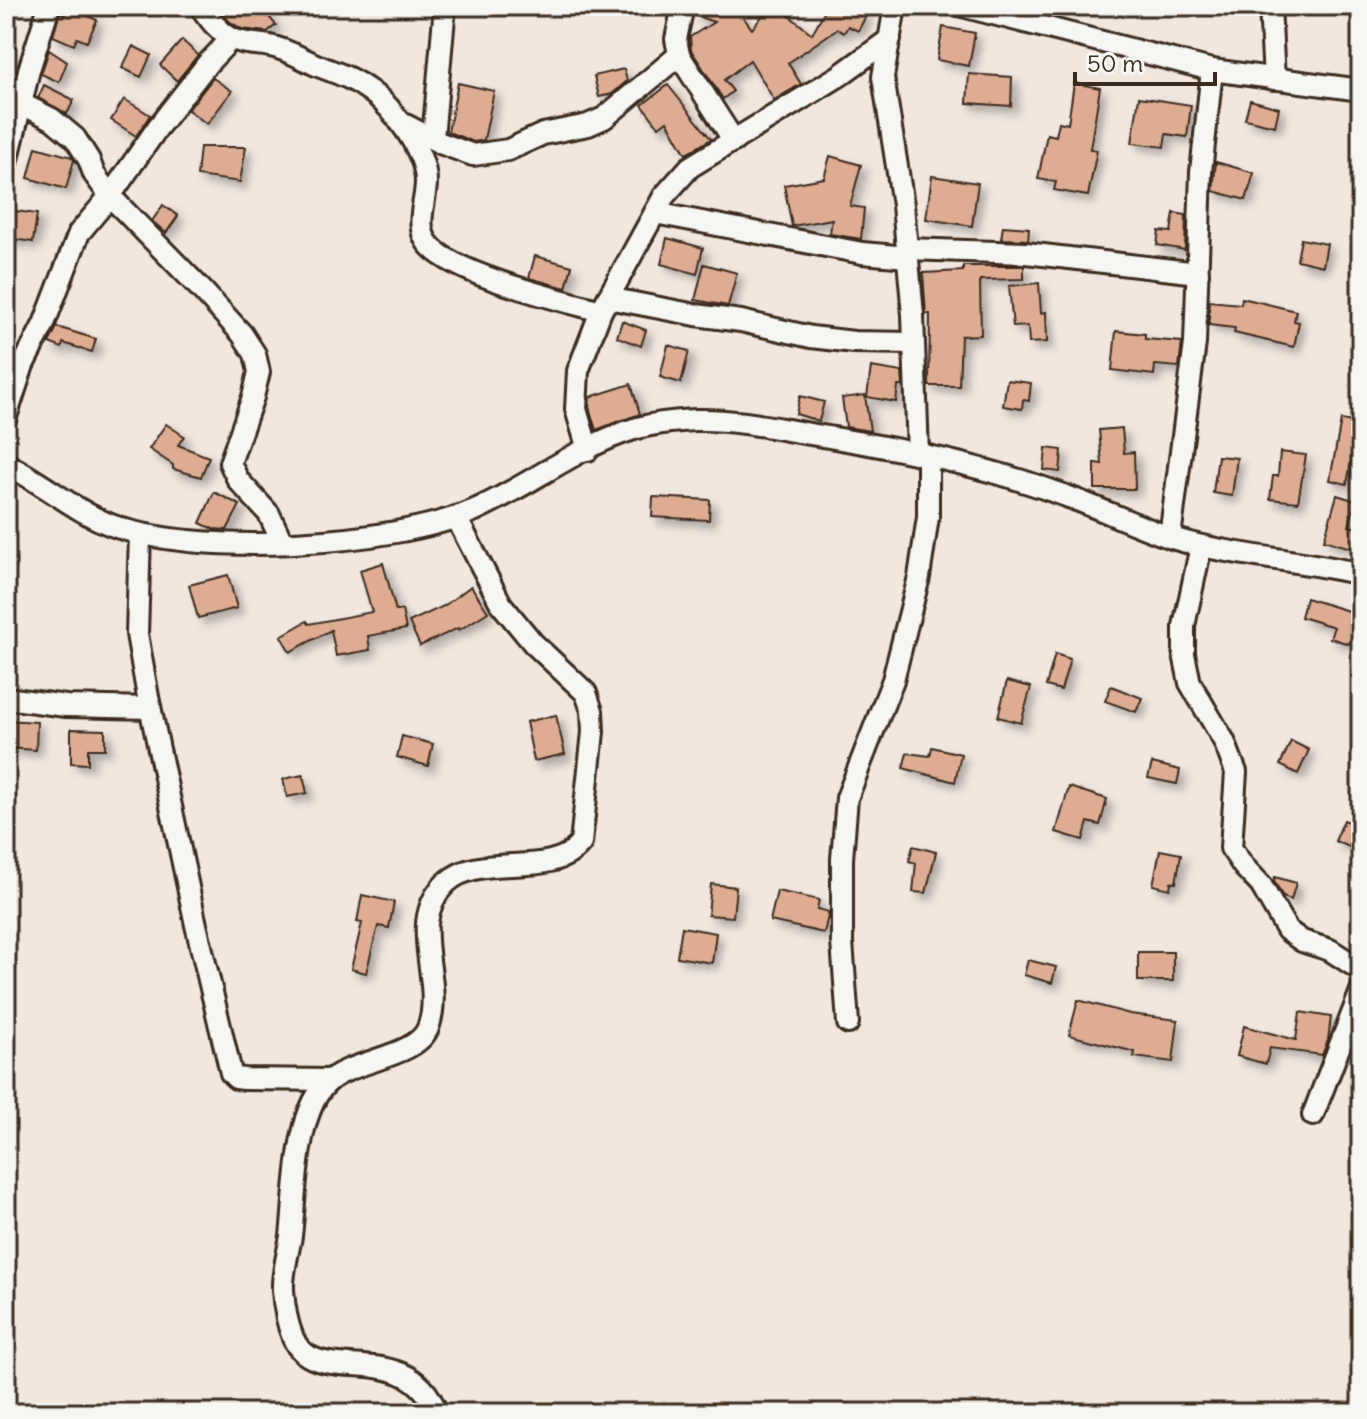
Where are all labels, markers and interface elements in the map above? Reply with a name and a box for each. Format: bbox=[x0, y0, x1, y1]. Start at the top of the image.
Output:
scale bar bbox=[1075, 36, 1215, 86]
text: 50 m bbox=[1087, 48, 1143, 78]

